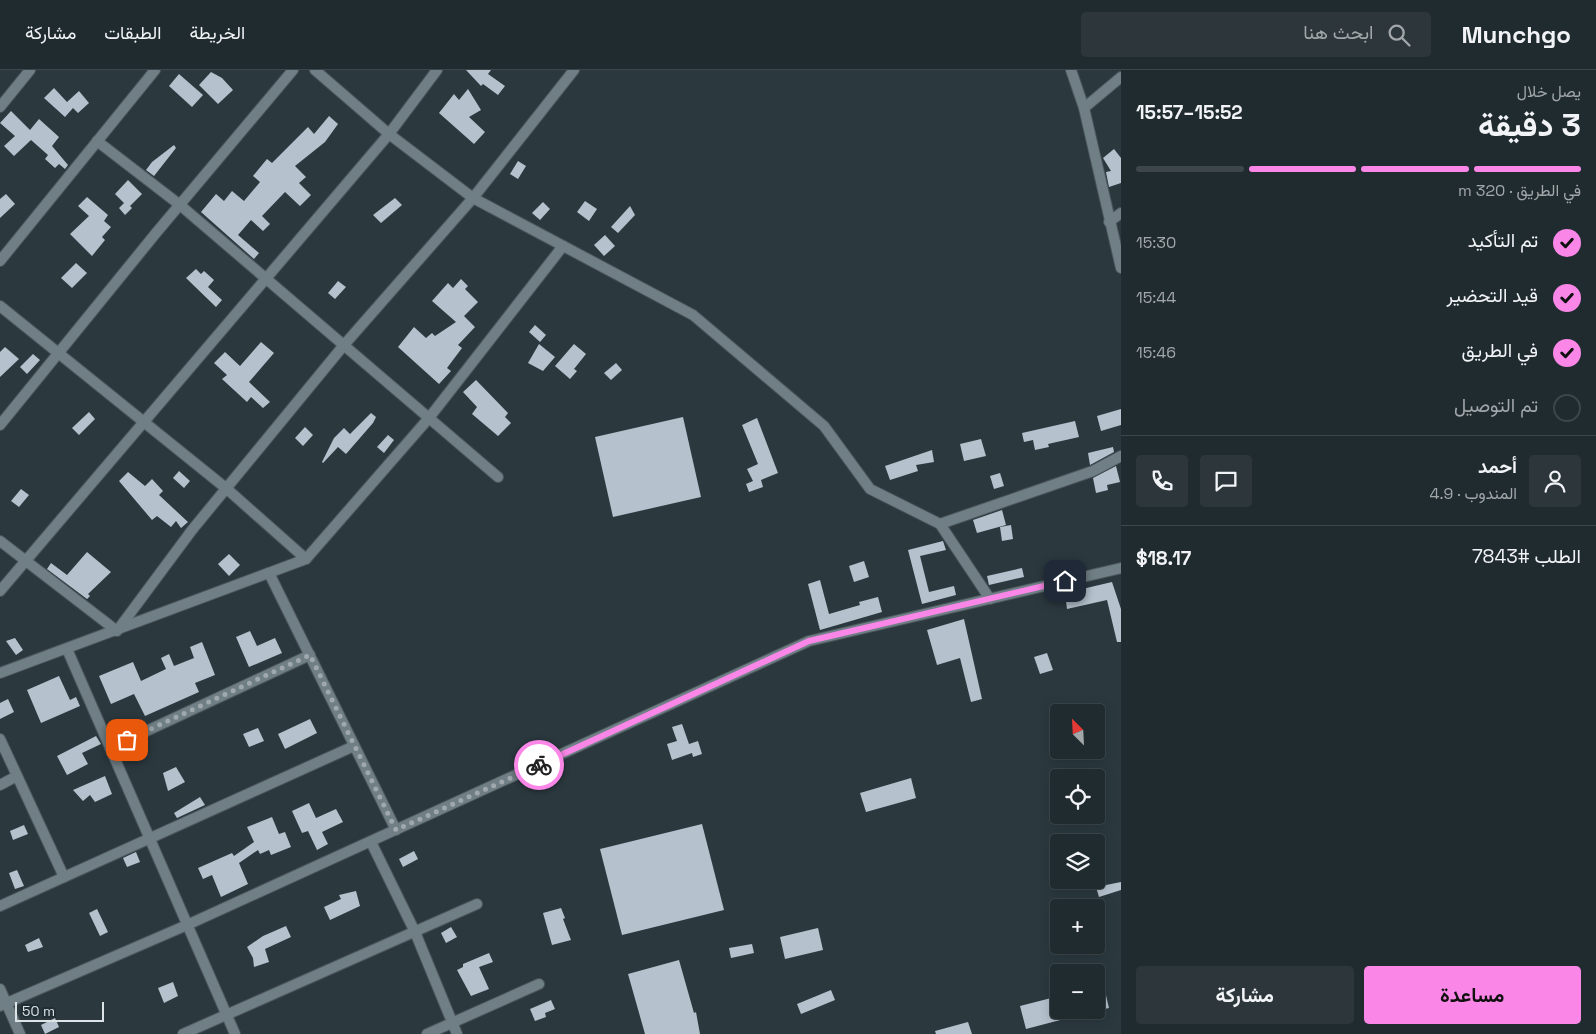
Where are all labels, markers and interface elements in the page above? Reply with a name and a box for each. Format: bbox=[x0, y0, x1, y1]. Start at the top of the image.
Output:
search box bbox=[1081, 12, 1431, 57]
text: Munchgo bbox=[1461, 19, 1571, 50]
text: ابحث هنا bbox=[1303, 20, 1373, 45]
text: مشاركة bbox=[25, 21, 76, 44]
text: الطبقات bbox=[104, 21, 161, 44]
text: الخريطة bbox=[189, 21, 245, 44]
icon: search bbox=[1385, 21, 1413, 49]
text: يصل خلال bbox=[1517, 81, 1581, 102]
text: 15:52–15:57 bbox=[1136, 100, 1243, 125]
text: 3 دقيقة bbox=[1478, 105, 1581, 145]
text: في الطريق · 320 m bbox=[1458, 180, 1581, 201]
text: تم التأكيد bbox=[1468, 228, 1538, 253]
icon: check bbox=[1553, 229, 1581, 257]
text: 15:30 bbox=[1136, 232, 1176, 253]
text: قيد التحضير bbox=[1447, 283, 1538, 308]
icon: check bbox=[1553, 284, 1581, 312]
text: 15:44 bbox=[1136, 287, 1176, 308]
text: في الطريق bbox=[1461, 338, 1538, 363]
icon: check bbox=[1553, 339, 1581, 367]
text: 15:46 bbox=[1136, 342, 1176, 363]
text: تم التوصيل bbox=[1454, 393, 1538, 418]
text: أحمد bbox=[1478, 454, 1517, 479]
button: phone bbox=[1136, 455, 1188, 507]
button: chat bbox=[1200, 455, 1252, 507]
button: person bbox=[1529, 455, 1581, 507]
text: المندوب · 4.9 bbox=[1429, 483, 1517, 504]
text: الطلب #7843 bbox=[1472, 544, 1581, 569]
text: $18.17 bbox=[1136, 546, 1191, 571]
pin bbox=[1044, 560, 1086, 602]
icon: home bbox=[1051, 567, 1079, 595]
north arrow bbox=[1050, 704, 1105, 759]
map controls bbox=[1050, 704, 1105, 1019]
pin bbox=[106, 719, 148, 761]
icon: bag bbox=[113, 726, 141, 754]
courier bbox=[514, 740, 564, 790]
icon: bike bbox=[525, 751, 553, 779]
button: locate bbox=[1050, 769, 1105, 824]
button: layers bbox=[1050, 834, 1105, 889]
button: + bbox=[1050, 899, 1105, 954]
button: − bbox=[1050, 964, 1105, 1019]
button: مشاركة bbox=[1136, 966, 1354, 1024]
button: مساعدة bbox=[1364, 966, 1581, 1024]
scale bar bbox=[15, 999, 104, 1022]
text: 50 m bbox=[22, 1002, 55, 1020]

